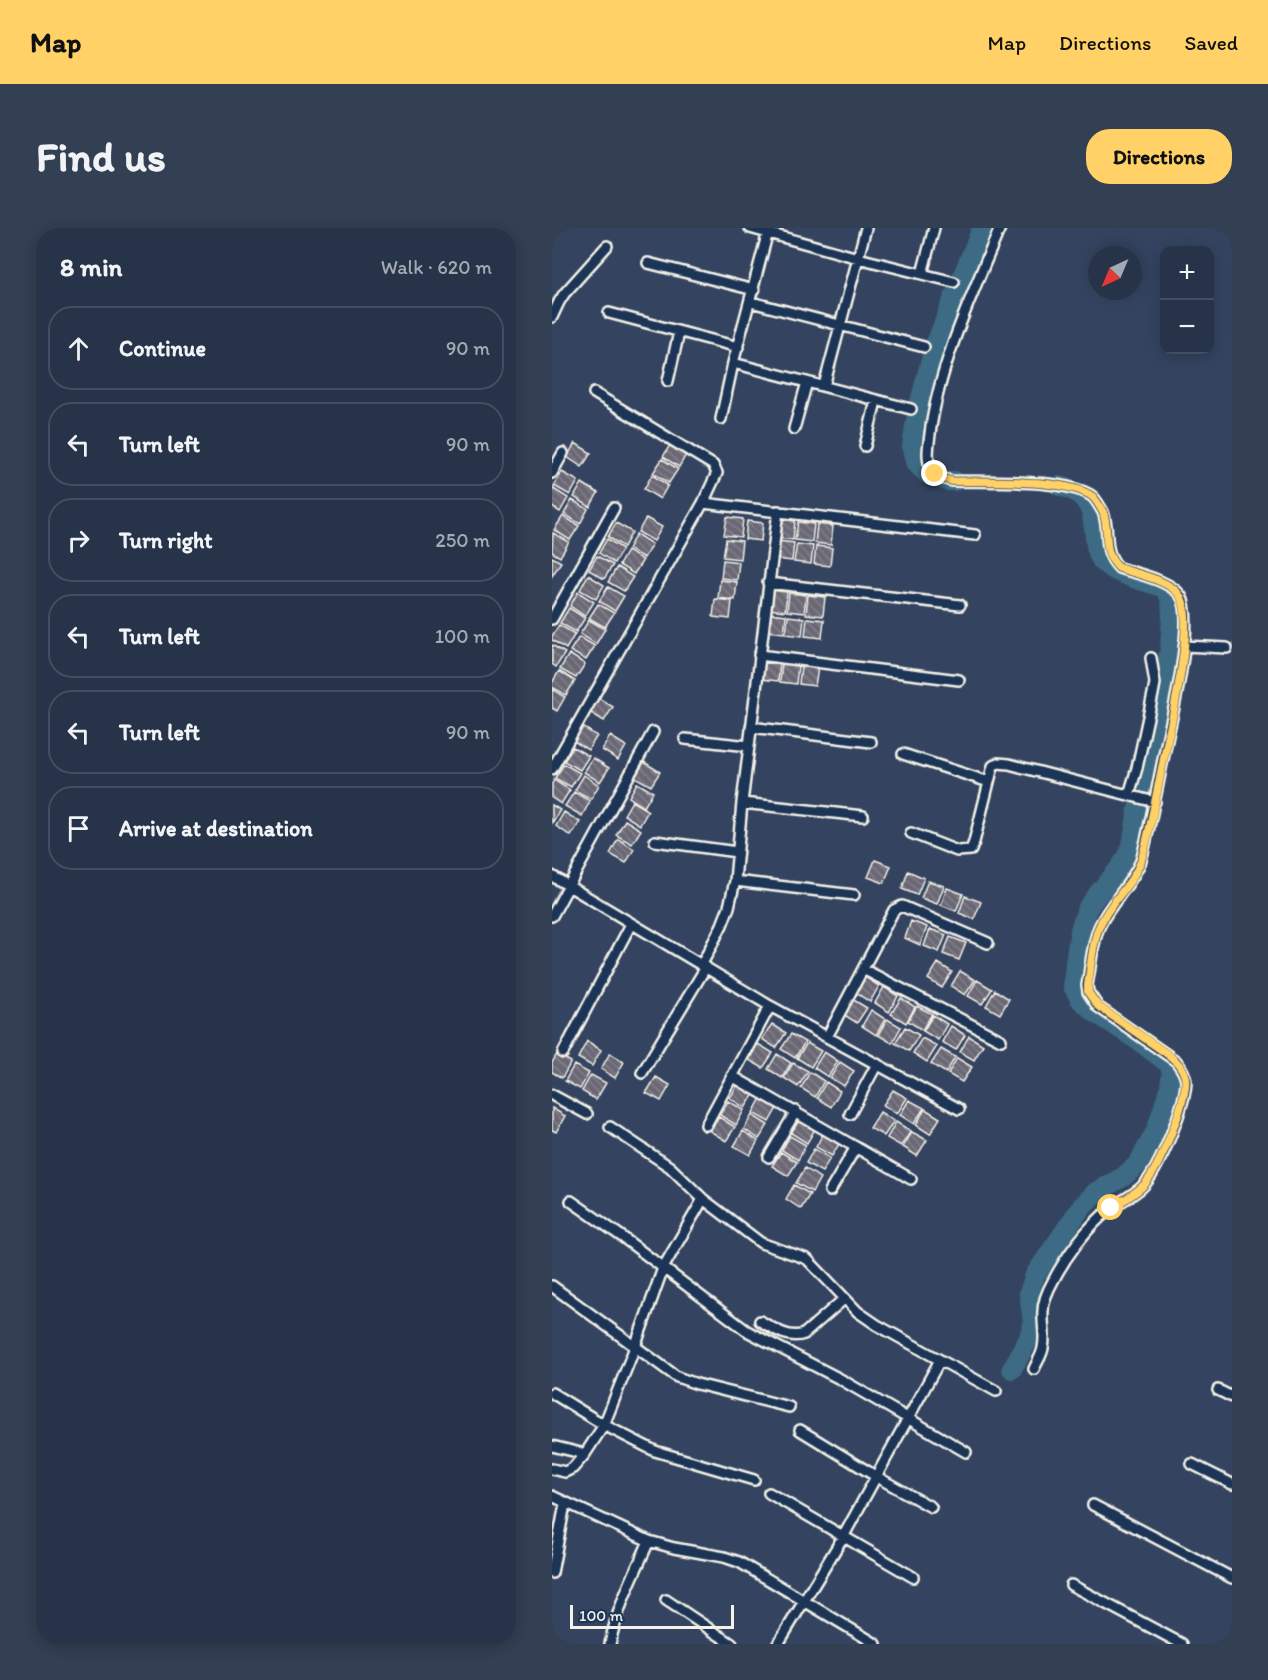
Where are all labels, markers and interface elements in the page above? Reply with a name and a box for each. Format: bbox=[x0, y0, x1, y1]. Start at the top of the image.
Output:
text: Map bbox=[30, 25, 81, 59]
text: Map bbox=[988, 30, 1026, 55]
text: Directions bbox=[1059, 30, 1151, 55]
text: Saved bbox=[1184, 30, 1238, 55]
button: Directions bbox=[1086, 129, 1232, 184]
text: Find us bbox=[36, 131, 166, 182]
north arrow bbox=[1088, 246, 1142, 300]
map controls bbox=[1160, 246, 1214, 354]
button: + bbox=[1160, 246, 1214, 300]
text: 8 min bbox=[60, 251, 122, 283]
text: Walk · 620 m bbox=[381, 255, 492, 279]
button: − bbox=[1160, 300, 1214, 354]
icon: ahead bbox=[62, 332, 95, 365]
text: Continue bbox=[119, 335, 206, 362]
text: 90 m bbox=[446, 336, 490, 360]
icon: left bbox=[62, 428, 95, 461]
text: Turn left bbox=[119, 431, 200, 458]
text: 90 m bbox=[446, 432, 490, 456]
route end bbox=[921, 460, 947, 486]
icon: right bbox=[62, 524, 95, 557]
text: Turn right bbox=[119, 527, 213, 554]
text: 250 m bbox=[435, 528, 490, 552]
icon: left bbox=[62, 620, 95, 653]
text: Turn left bbox=[119, 623, 200, 650]
text: 100 m bbox=[435, 624, 490, 648]
icon: left bbox=[62, 716, 95, 749]
text: Turn left bbox=[119, 719, 200, 746]
text: 90 m bbox=[446, 720, 490, 744]
icon: arrive bbox=[62, 812, 95, 845]
text: Arrive at destination bbox=[119, 815, 313, 842]
route start bbox=[1097, 1194, 1123, 1220]
scale bar bbox=[570, 1602, 734, 1630]
text: 100 m bbox=[579, 1606, 623, 1625]

